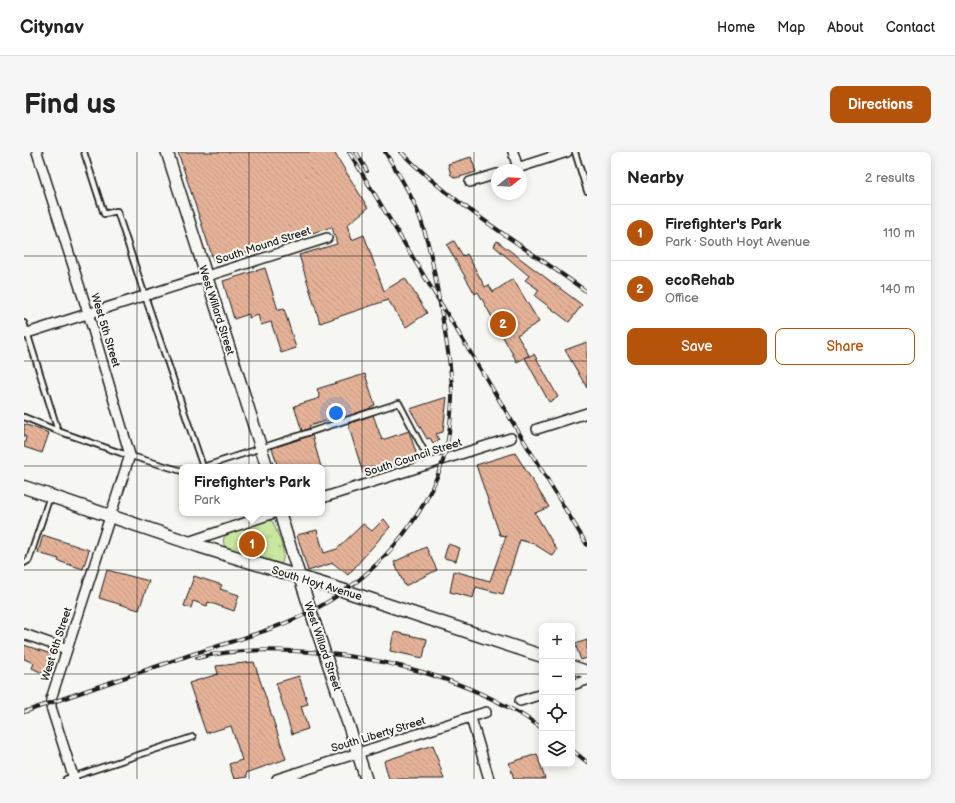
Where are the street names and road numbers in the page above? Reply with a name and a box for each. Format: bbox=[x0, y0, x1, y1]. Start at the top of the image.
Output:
street label: South Mound Street bbox=[214, 224, 313, 267]
street label: West Willard Street bbox=[196, 264, 237, 357]
street label: West 5th Street bbox=[88, 292, 123, 369]
street label: South Council Street bbox=[363, 435, 464, 479]
street label: South Hoyt Avenue bbox=[270, 564, 364, 604]
street label: West Willard Street bbox=[301, 600, 344, 693]
street label: West 6th Street bbox=[38, 605, 75, 683]
street label: South Liberty Street bbox=[330, 714, 427, 755]

